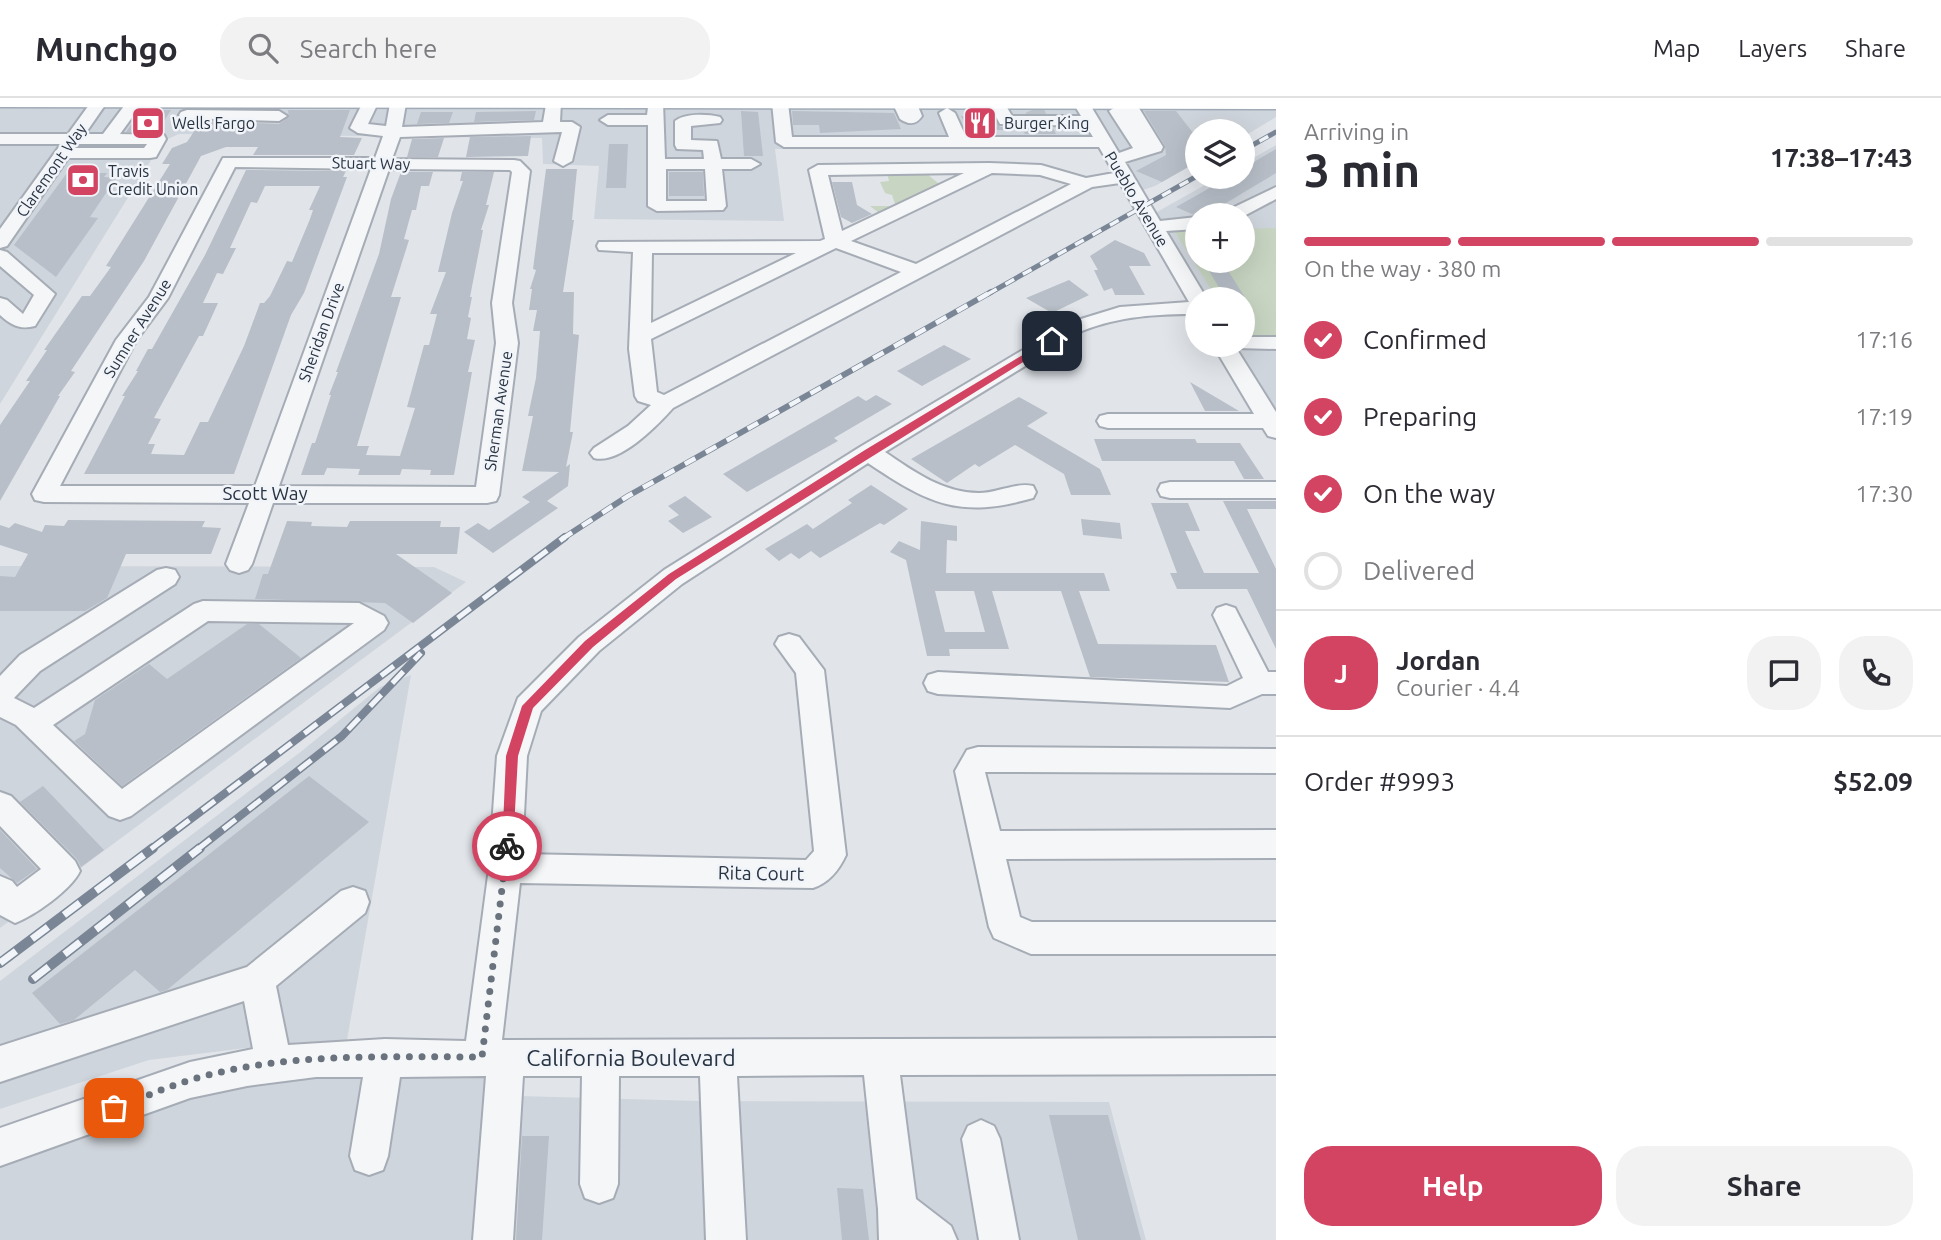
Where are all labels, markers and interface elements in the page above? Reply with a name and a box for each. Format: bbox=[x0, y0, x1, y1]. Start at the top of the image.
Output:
search box bbox=[220, 17, 710, 80]
icon: search bbox=[244, 29, 282, 67]
text: Munchgo bbox=[35, 30, 178, 67]
text: Search here bbox=[300, 34, 437, 63]
text: Map bbox=[1653, 35, 1700, 62]
text: Layers bbox=[1738, 35, 1807, 62]
text: Share bbox=[1845, 35, 1906, 62]
bank icon: Wells Fargo bbox=[129, 104, 167, 142]
restaurant icon: Burger King bbox=[961, 104, 999, 142]
place label: Wells Fargo bbox=[172, 114, 255, 132]
place label: Burger King bbox=[1004, 114, 1089, 132]
map controls bbox=[1185, 119, 1255, 357]
button: layers bbox=[1185, 119, 1255, 189]
text: Arriving in bbox=[1304, 119, 1409, 144]
street label: Claremont Way bbox=[12, 120, 90, 220]
text: 17:38–17:43 bbox=[1770, 143, 1913, 172]
text: 3 min bbox=[1304, 144, 1420, 196]
street label: Pueblo Avenue bbox=[1101, 148, 1173, 250]
street label: Stuart Way bbox=[332, 153, 411, 173]
bank icon: Travis Credit Union bbox=[64, 161, 102, 199]
place label: Travis Credit Union bbox=[108, 162, 198, 198]
button: + bbox=[1185, 203, 1255, 273]
text: On the way · 380 m bbox=[1304, 256, 1501, 281]
street label: Sumner Avenue bbox=[99, 275, 175, 381]
street label: Sheridan Drive bbox=[295, 280, 347, 384]
button: − bbox=[1185, 287, 1255, 357]
pin bbox=[1022, 311, 1082, 371]
icon: check bbox=[1304, 321, 1342, 359]
icon: home bbox=[1033, 322, 1071, 360]
text: Confirmed bbox=[1363, 325, 1487, 354]
text: 17:16 bbox=[1855, 327, 1913, 352]
street label: Sherman Avenue bbox=[481, 350, 515, 472]
icon: check bbox=[1304, 398, 1342, 436]
text: Preparing bbox=[1363, 402, 1477, 431]
text: 17:19 bbox=[1855, 404, 1913, 429]
icon: check bbox=[1304, 475, 1342, 513]
text: On the way bbox=[1363, 479, 1495, 508]
text: 17:30 bbox=[1855, 481, 1913, 506]
street label: Scott Way bbox=[222, 482, 308, 504]
text: Delivered bbox=[1363, 556, 1475, 585]
button: chat bbox=[1747, 636, 1821, 710]
button: phone bbox=[1839, 636, 1913, 710]
text: Jordan bbox=[1396, 646, 1481, 675]
text: J bbox=[1334, 659, 1348, 688]
text: Courier · 4.4 bbox=[1396, 675, 1520, 700]
text: Order #9993 bbox=[1304, 767, 1455, 796]
text: $52.09 bbox=[1833, 767, 1913, 796]
courier bbox=[472, 811, 542, 881]
icon: bike bbox=[488, 827, 526, 865]
street label: Rita Court bbox=[718, 861, 805, 885]
street label: California Boulevard bbox=[526, 1045, 736, 1070]
pin bbox=[84, 1078, 144, 1138]
icon: bag bbox=[95, 1089, 133, 1127]
button: Help bbox=[1304, 1146, 1602, 1226]
button: Share bbox=[1616, 1146, 1913, 1226]

